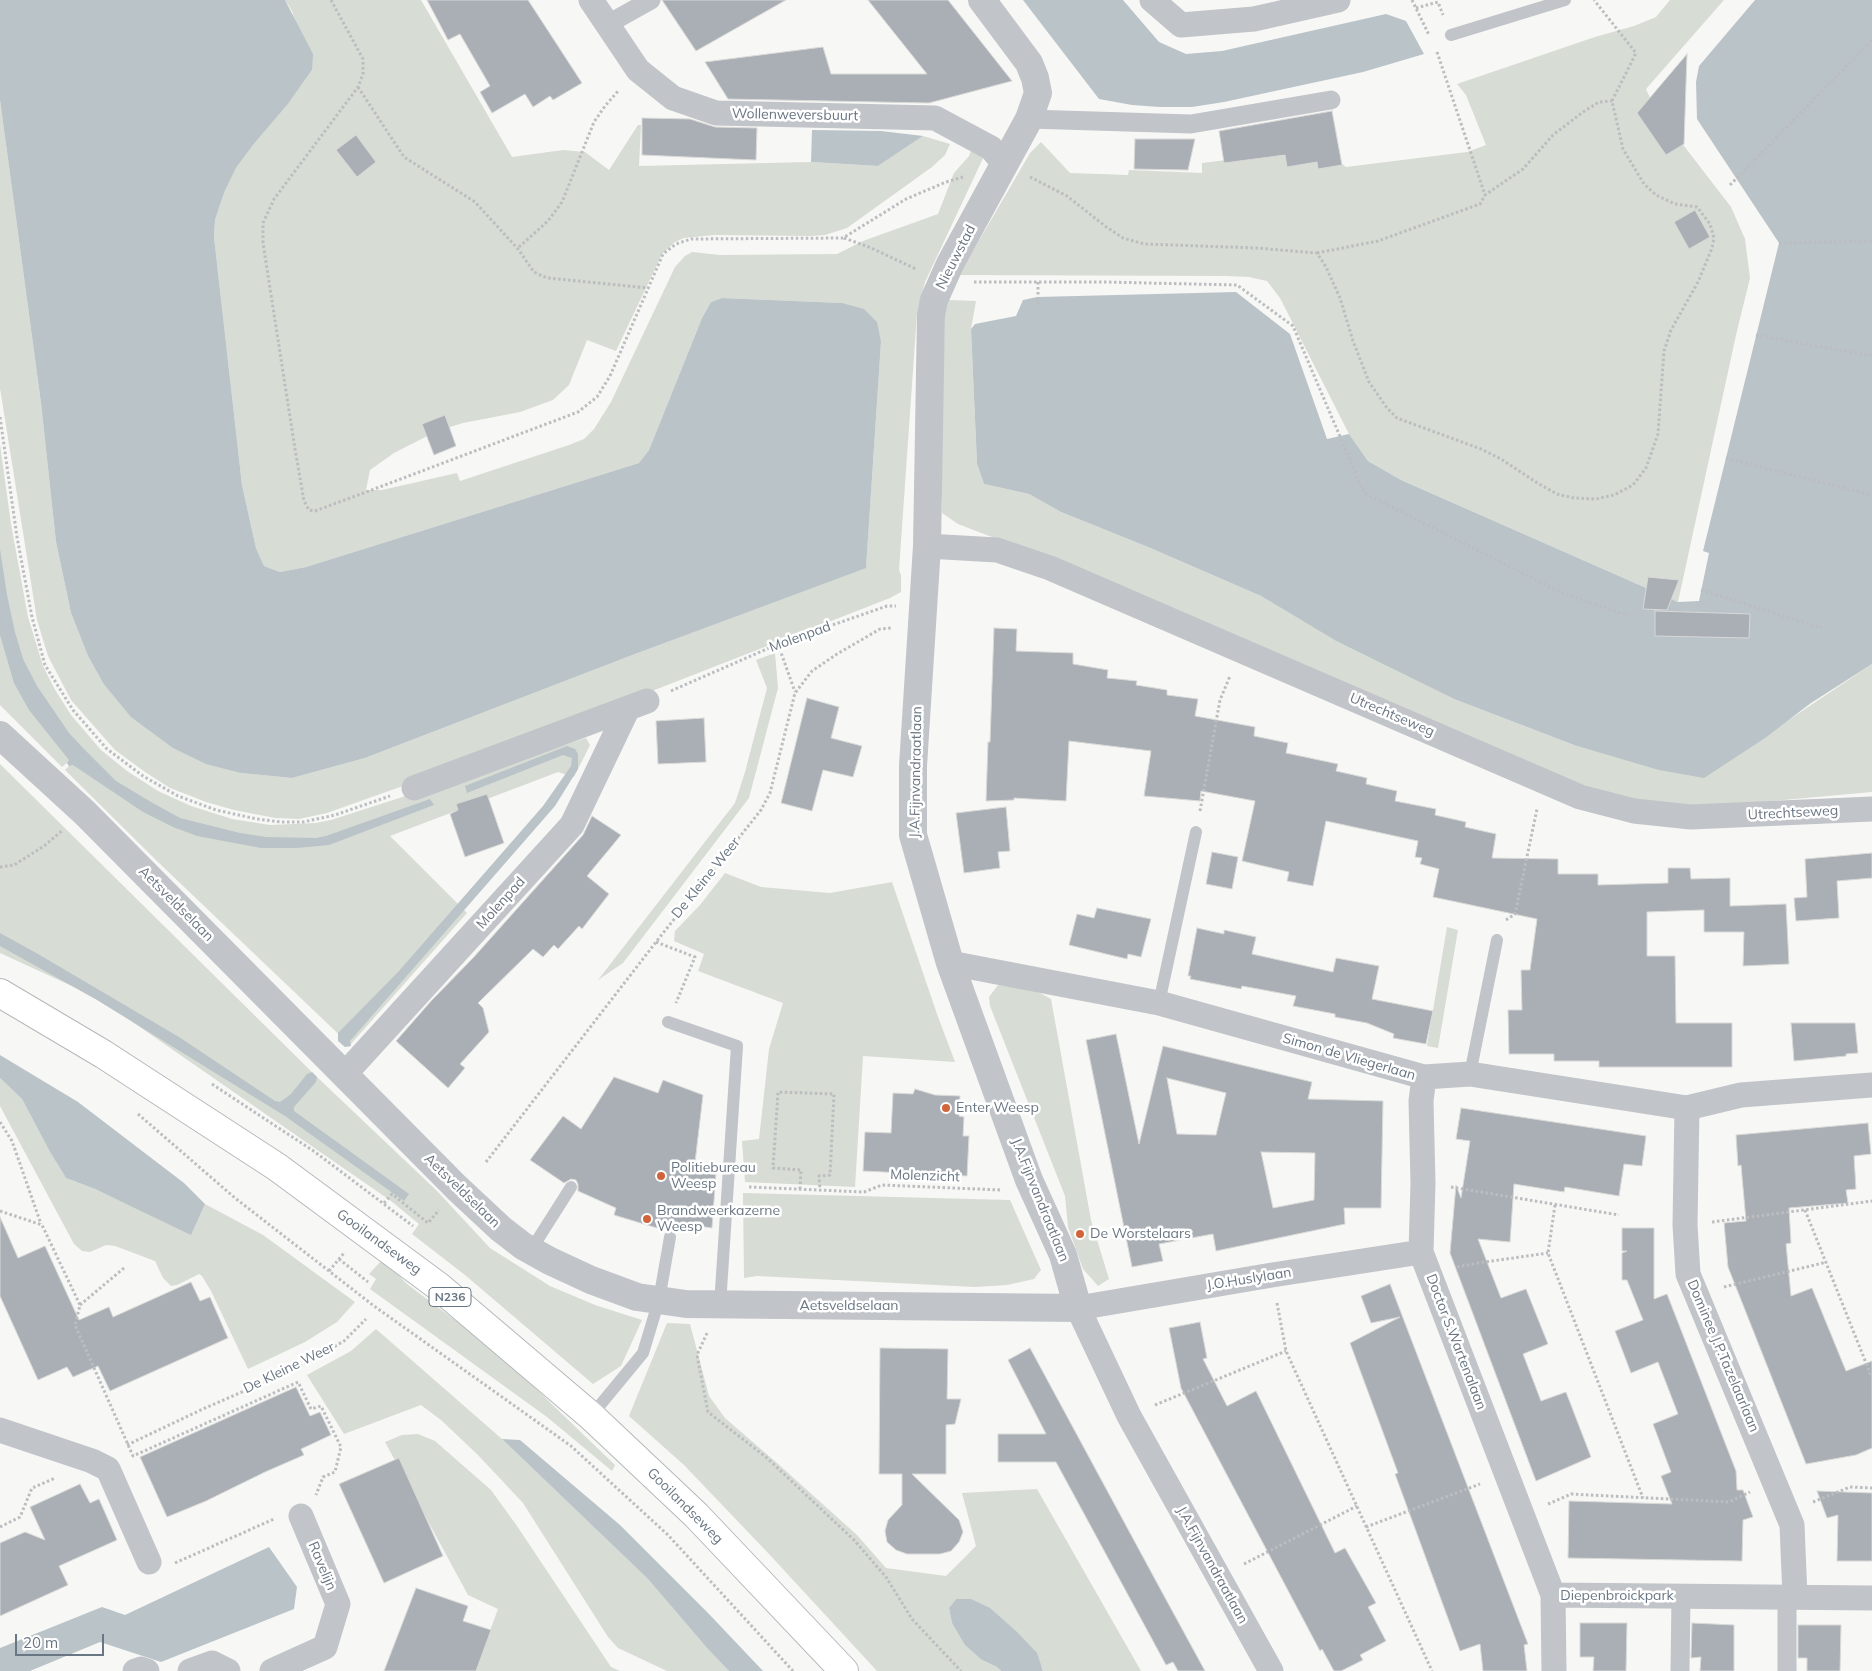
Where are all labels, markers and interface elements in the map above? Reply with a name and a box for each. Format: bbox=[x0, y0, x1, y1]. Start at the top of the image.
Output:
street label: Wollenweversbuurt bbox=[732, 105, 858, 125]
street label: Nieuwstad bbox=[933, 222, 979, 292]
street label: Molenpad bbox=[767, 618, 833, 656]
street label: Utrechtseweg bbox=[1347, 690, 1437, 740]
street label: J.A.Fijnvandraatlaan bbox=[906, 706, 926, 838]
street label: Utrechtseweg bbox=[1747, 802, 1839, 824]
street label: De Kleine Weer bbox=[668, 834, 744, 922]
street label: Aetsveldselaan bbox=[135, 863, 217, 945]
street label: Molenpad bbox=[473, 873, 529, 933]
street label: Simon de Vliegerlaan bbox=[1281, 1030, 1417, 1084]
place label: Enter Weesp bbox=[956, 1100, 1039, 1116]
marker: Enter Weesp bbox=[940, 1102, 952, 1114]
street label: J.A.Fijnvandraatlaan bbox=[1008, 1136, 1072, 1264]
street label: Aetsveldselaan bbox=[421, 1151, 503, 1231]
place label: Politiebureau Weesp bbox=[671, 1160, 756, 1192]
street label: Molenzicht bbox=[890, 1166, 960, 1186]
marker: Politiebureau Weesp bbox=[655, 1170, 667, 1182]
place label: Brandweerkazerne Weesp bbox=[657, 1203, 780, 1236]
street label: Gooilandseweg bbox=[333, 1206, 425, 1278]
marker: Brandweerkazerne Weesp bbox=[641, 1213, 653, 1225]
place label: De Worstelaars bbox=[1090, 1226, 1191, 1242]
marker: De Worstelaars bbox=[1074, 1228, 1086, 1240]
street label: J.O.Huslylaan bbox=[1206, 1264, 1292, 1294]
street label: Doctor S.Wartenalaan bbox=[1422, 1272, 1490, 1412]
street label: Dominee J.P.Tazelaarlaan bbox=[1683, 1277, 1763, 1435]
road number: N236 bbox=[429, 1288, 471, 1306]
street label: Aetsveldselaan bbox=[799, 1298, 899, 1314]
street label: De Kleine Weer bbox=[241, 1339, 337, 1397]
street label: Gooilandseweg bbox=[644, 1465, 726, 1547]
street label: J.A.Fijnvandraatlaan bbox=[1173, 1503, 1251, 1627]
street label: Ravelijn bbox=[304, 1539, 340, 1593]
street label: Diepenbroickpark bbox=[1560, 1588, 1674, 1604]
scale bar bbox=[18, 1624, 106, 1656]
text: 20 m bbox=[23, 1633, 58, 1652]

